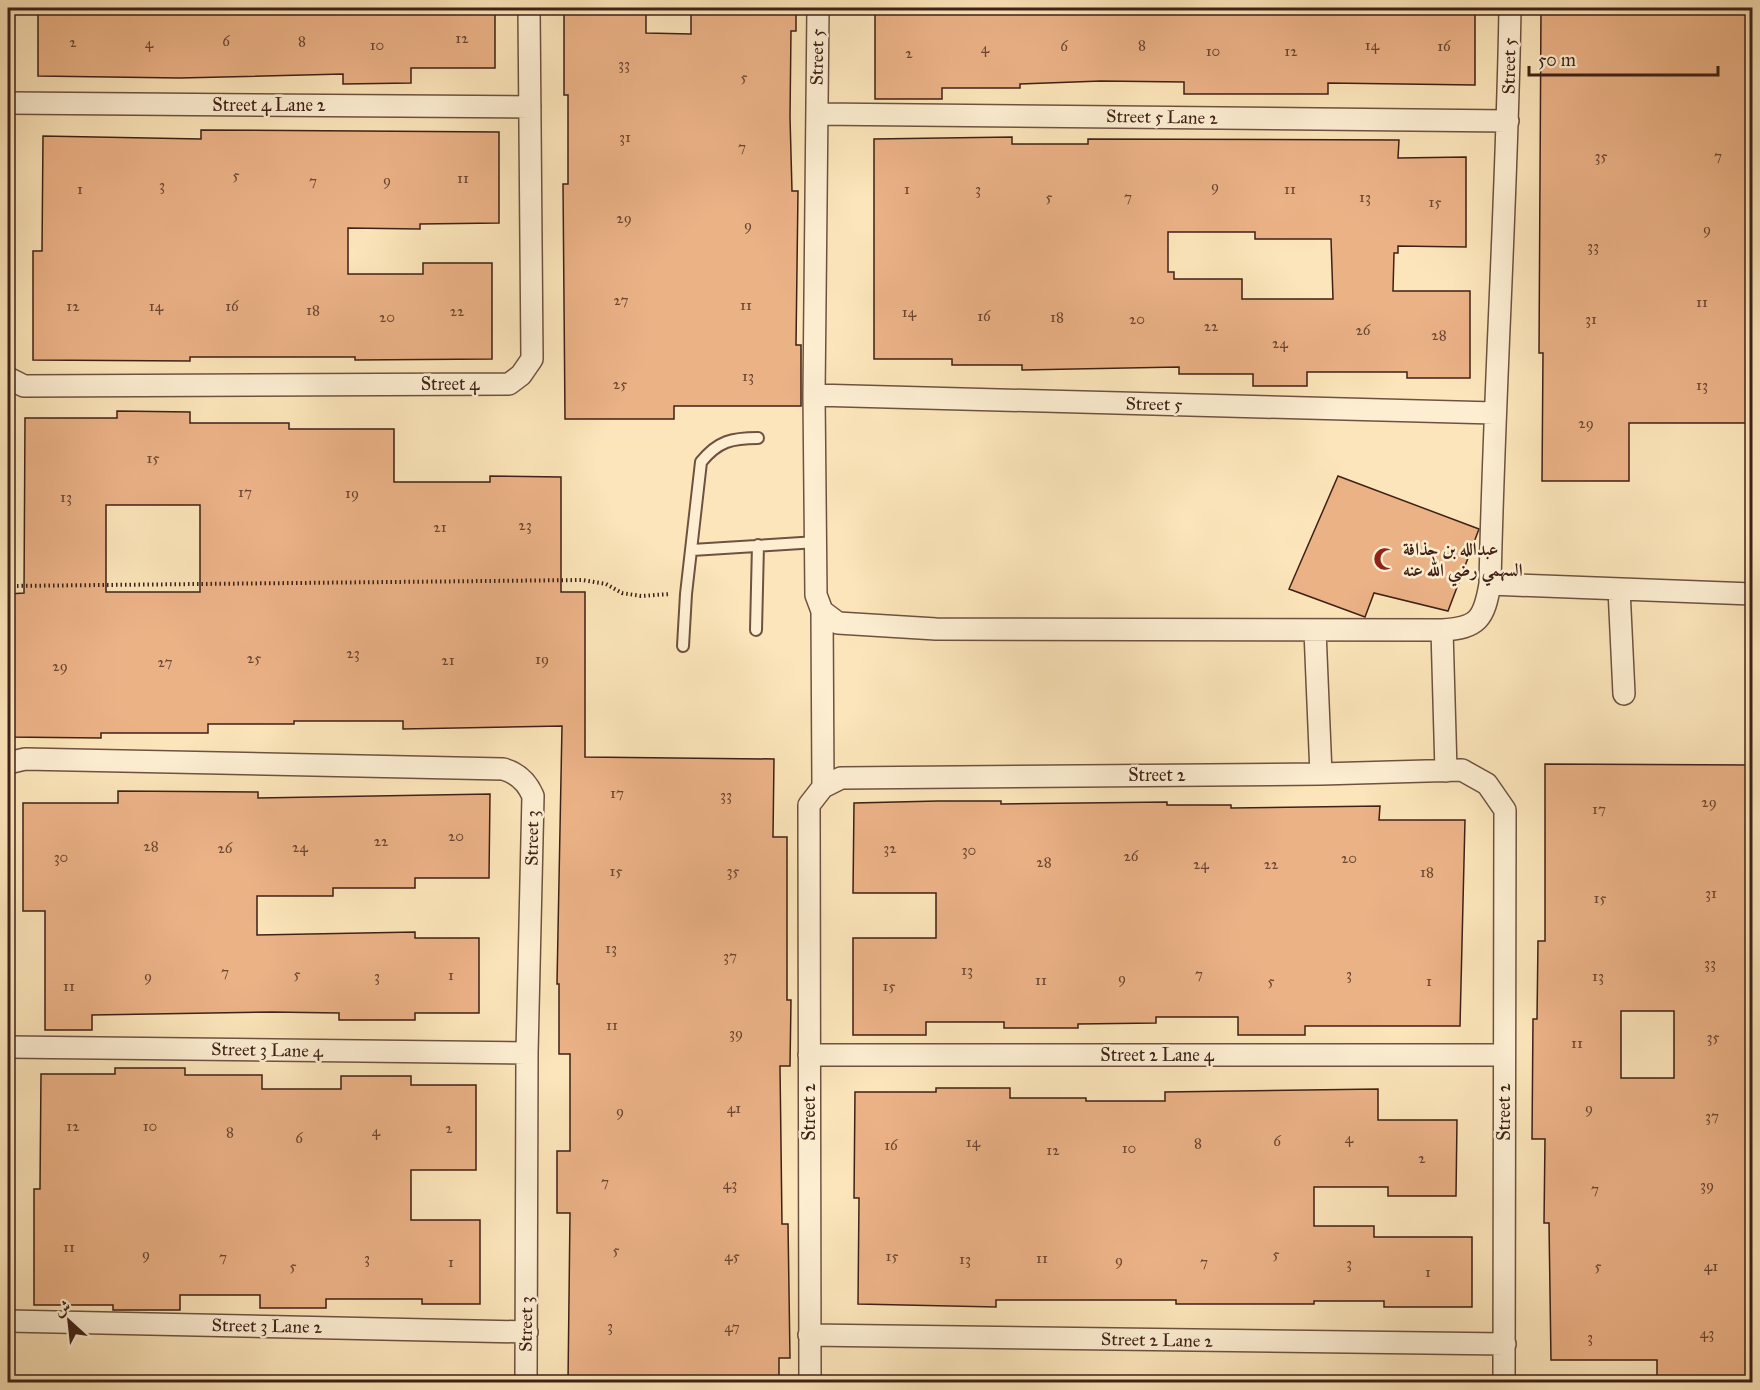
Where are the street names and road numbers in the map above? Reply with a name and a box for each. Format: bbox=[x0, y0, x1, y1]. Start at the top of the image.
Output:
street label: Street 5 bbox=[806, 28, 829, 86]
street label: Street 5 bbox=[1498, 37, 1521, 95]
street label: Street 4 Lane 2 bbox=[212, 94, 326, 116]
street label: Street 5 Lane 2 bbox=[1106, 105, 1218, 129]
street label: Street 4 bbox=[421, 373, 480, 395]
street label: Street 5 bbox=[1125, 393, 1183, 416]
street label: Street 2 bbox=[1128, 764, 1186, 786]
street label: Street 3 bbox=[521, 810, 543, 866]
street label: Street 3 Lane 4 bbox=[211, 1038, 324, 1062]
street label: Street 2 Lane 4 bbox=[1100, 1044, 1215, 1066]
street label: Street 2 bbox=[798, 1083, 820, 1141]
street label: Street 2 bbox=[1493, 1083, 1515, 1141]
street label: Street 3 bbox=[515, 1296, 537, 1352]
street label: Street 3 Lane 2 bbox=[212, 1314, 323, 1338]
street label: Street 2 Lane 2 bbox=[1101, 1328, 1213, 1352]

